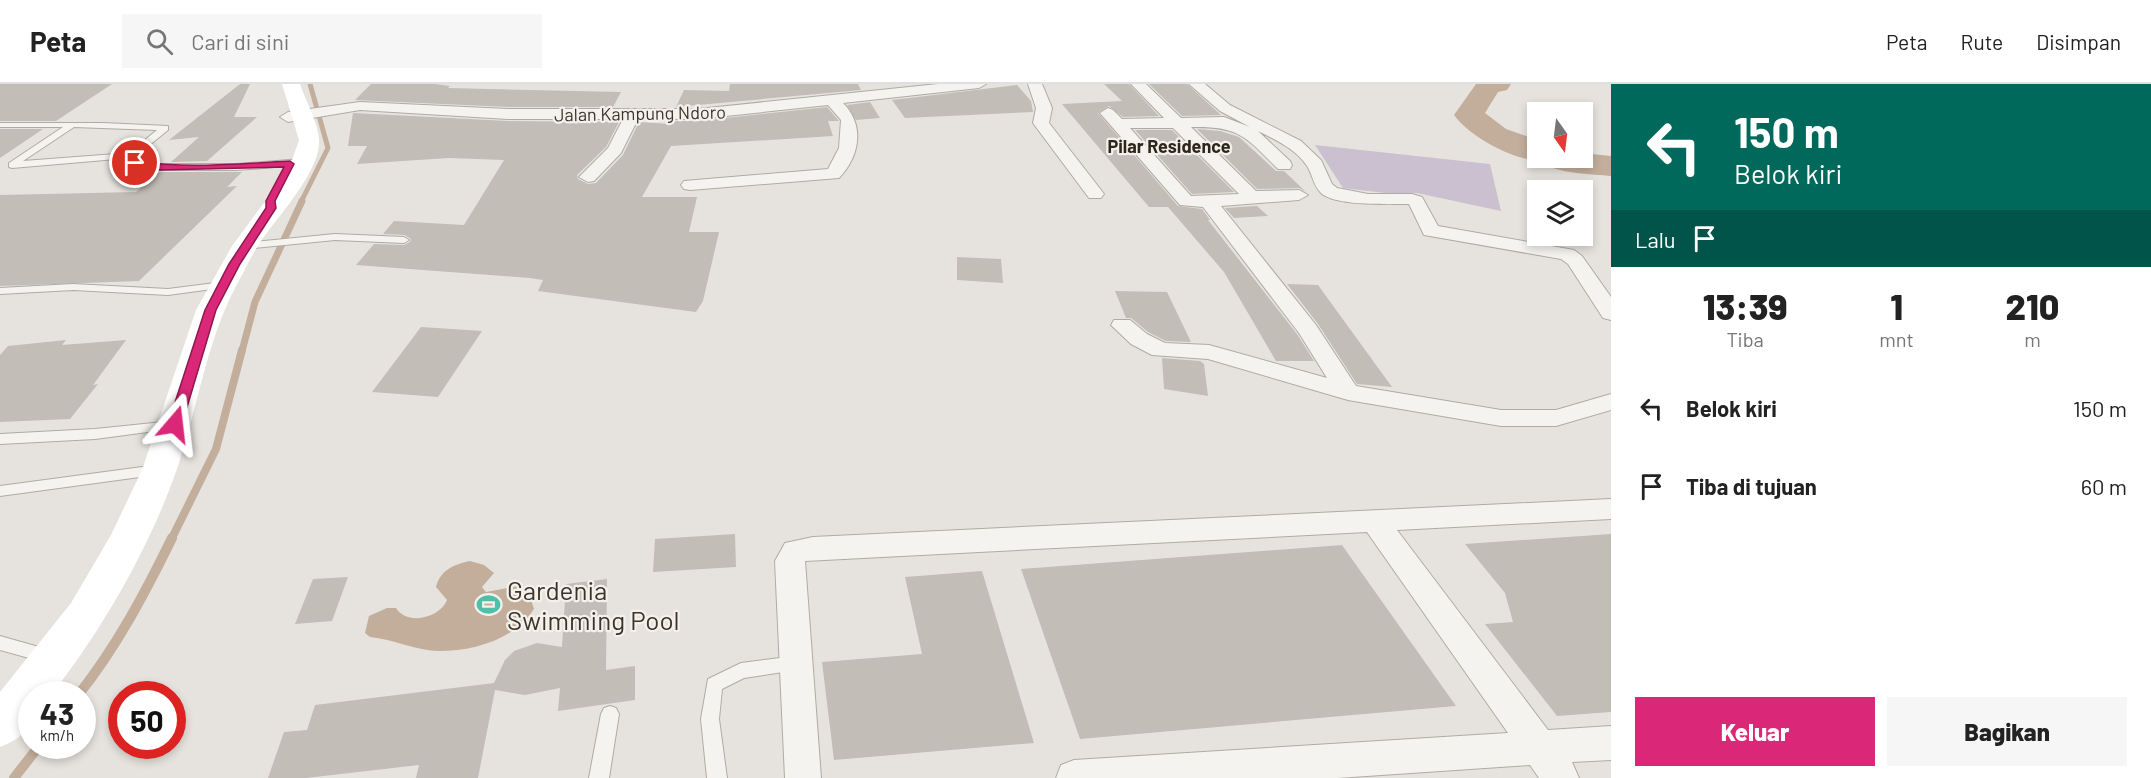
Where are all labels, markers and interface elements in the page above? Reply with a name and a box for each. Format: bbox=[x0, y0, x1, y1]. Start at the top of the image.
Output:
search box bbox=[122, 14, 542, 68]
text: Peta bbox=[30, 24, 86, 58]
icon: search bbox=[143, 25, 176, 58]
text: Cari di sini bbox=[191, 28, 289, 54]
text: Peta bbox=[1886, 29, 1928, 54]
text: Rute bbox=[1961, 29, 2003, 54]
text: Disimpan bbox=[2036, 29, 2121, 54]
street label: Jalan Kampung Ndoro bbox=[554, 101, 726, 125]
north arrow bbox=[1527, 102, 1593, 168]
map controls bbox=[1527, 102, 1593, 246]
text: 150 m bbox=[1734, 106, 1839, 156]
icon: left bbox=[1635, 108, 1713, 186]
district label: Pilar Residence bbox=[1107, 135, 1231, 157]
pin bbox=[109, 137, 160, 188]
icon: arrive bbox=[118, 146, 151, 179]
text: Belok kiri bbox=[1734, 157, 1842, 189]
button: layers bbox=[1527, 180, 1593, 246]
icon: arrive bbox=[1688, 222, 1721, 255]
text: Lalu bbox=[1635, 226, 1676, 252]
text: 13:39 bbox=[1703, 284, 1788, 327]
text: 1 bbox=[1890, 284, 1903, 327]
text: 210 bbox=[2006, 284, 2059, 327]
text: Tiba bbox=[1726, 327, 1764, 351]
text: mnt bbox=[1879, 327, 1914, 351]
text: m bbox=[2024, 327, 2041, 351]
position arrow bbox=[143, 392, 207, 456]
icon: left bbox=[1635, 392, 1668, 425]
text: Belok kiri bbox=[1686, 395, 1777, 421]
text: 150 m bbox=[2073, 395, 2127, 421]
icon: arrive bbox=[1635, 470, 1668, 503]
text: Tiba di tujuan bbox=[1686, 473, 1817, 499]
text: 60 m bbox=[2081, 473, 2127, 499]
place label: Gardenia Swimming Pool bbox=[507, 574, 680, 635]
sports icon: Gardenia Swimming Pool bbox=[476, 591, 502, 617]
speed limit sign: 50 bbox=[108, 681, 186, 759]
text: 43 bbox=[40, 695, 74, 731]
button: Keluar bbox=[1635, 697, 1875, 766]
button: Bagikan bbox=[1887, 697, 2127, 766]
text: km/h bbox=[40, 726, 74, 744]

